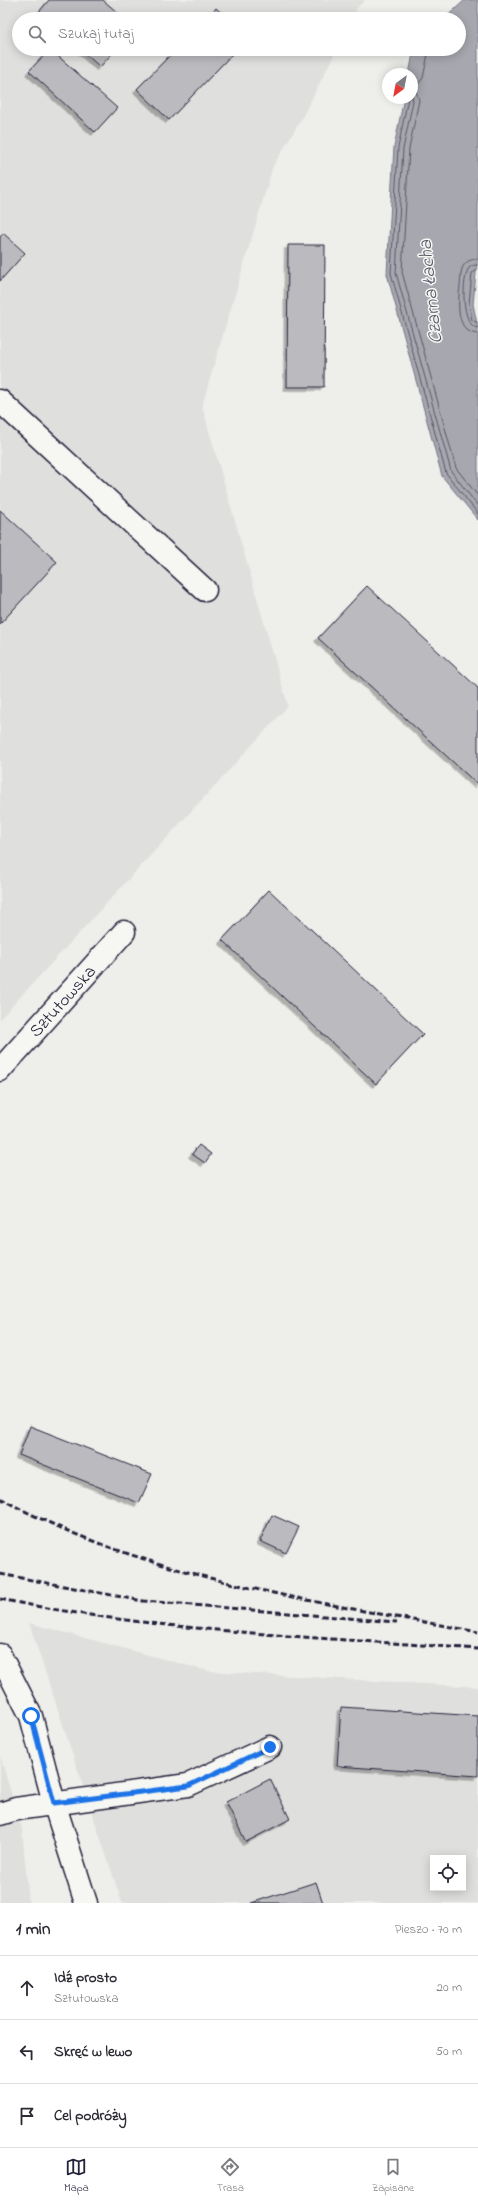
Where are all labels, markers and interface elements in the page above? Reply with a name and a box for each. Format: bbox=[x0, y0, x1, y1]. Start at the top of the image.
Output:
search box bbox=[12, 12, 466, 56]
icon: search bbox=[26, 23, 48, 45]
text: Szukaj tutaj bbox=[58, 23, 134, 45]
north arrow bbox=[382, 68, 418, 104]
water label: Czarna Łacha bbox=[413, 238, 450, 345]
street label: Sztutowska bbox=[24, 960, 103, 1044]
route start bbox=[22, 1707, 40, 1725]
route end bbox=[261, 1738, 279, 1756]
map controls bbox=[430, 1855, 466, 1891]
button: locate bbox=[430, 1855, 466, 1891]
text: 1 min bbox=[16, 1917, 50, 1942]
text: Pieszo · 70 m bbox=[395, 1920, 462, 1939]
text: Idź prosto bbox=[54, 1967, 117, 1989]
icon: ahead bbox=[16, 1977, 38, 1999]
text: 20 m bbox=[437, 1978, 462, 1997]
text: Sztutowska bbox=[54, 1989, 119, 2008]
icon: left bbox=[16, 2041, 38, 2063]
text: Skręć w lewo bbox=[54, 2041, 132, 2063]
text: 50 m bbox=[436, 2042, 462, 2061]
icon: arrive bbox=[16, 2105, 38, 2127]
text: Cel podróży bbox=[54, 2105, 127, 2127]
tab: Mapa bbox=[64, 2156, 89, 2196]
tab: Trasa bbox=[217, 2156, 244, 2196]
tab: Zapisane bbox=[372, 2156, 414, 2196]

